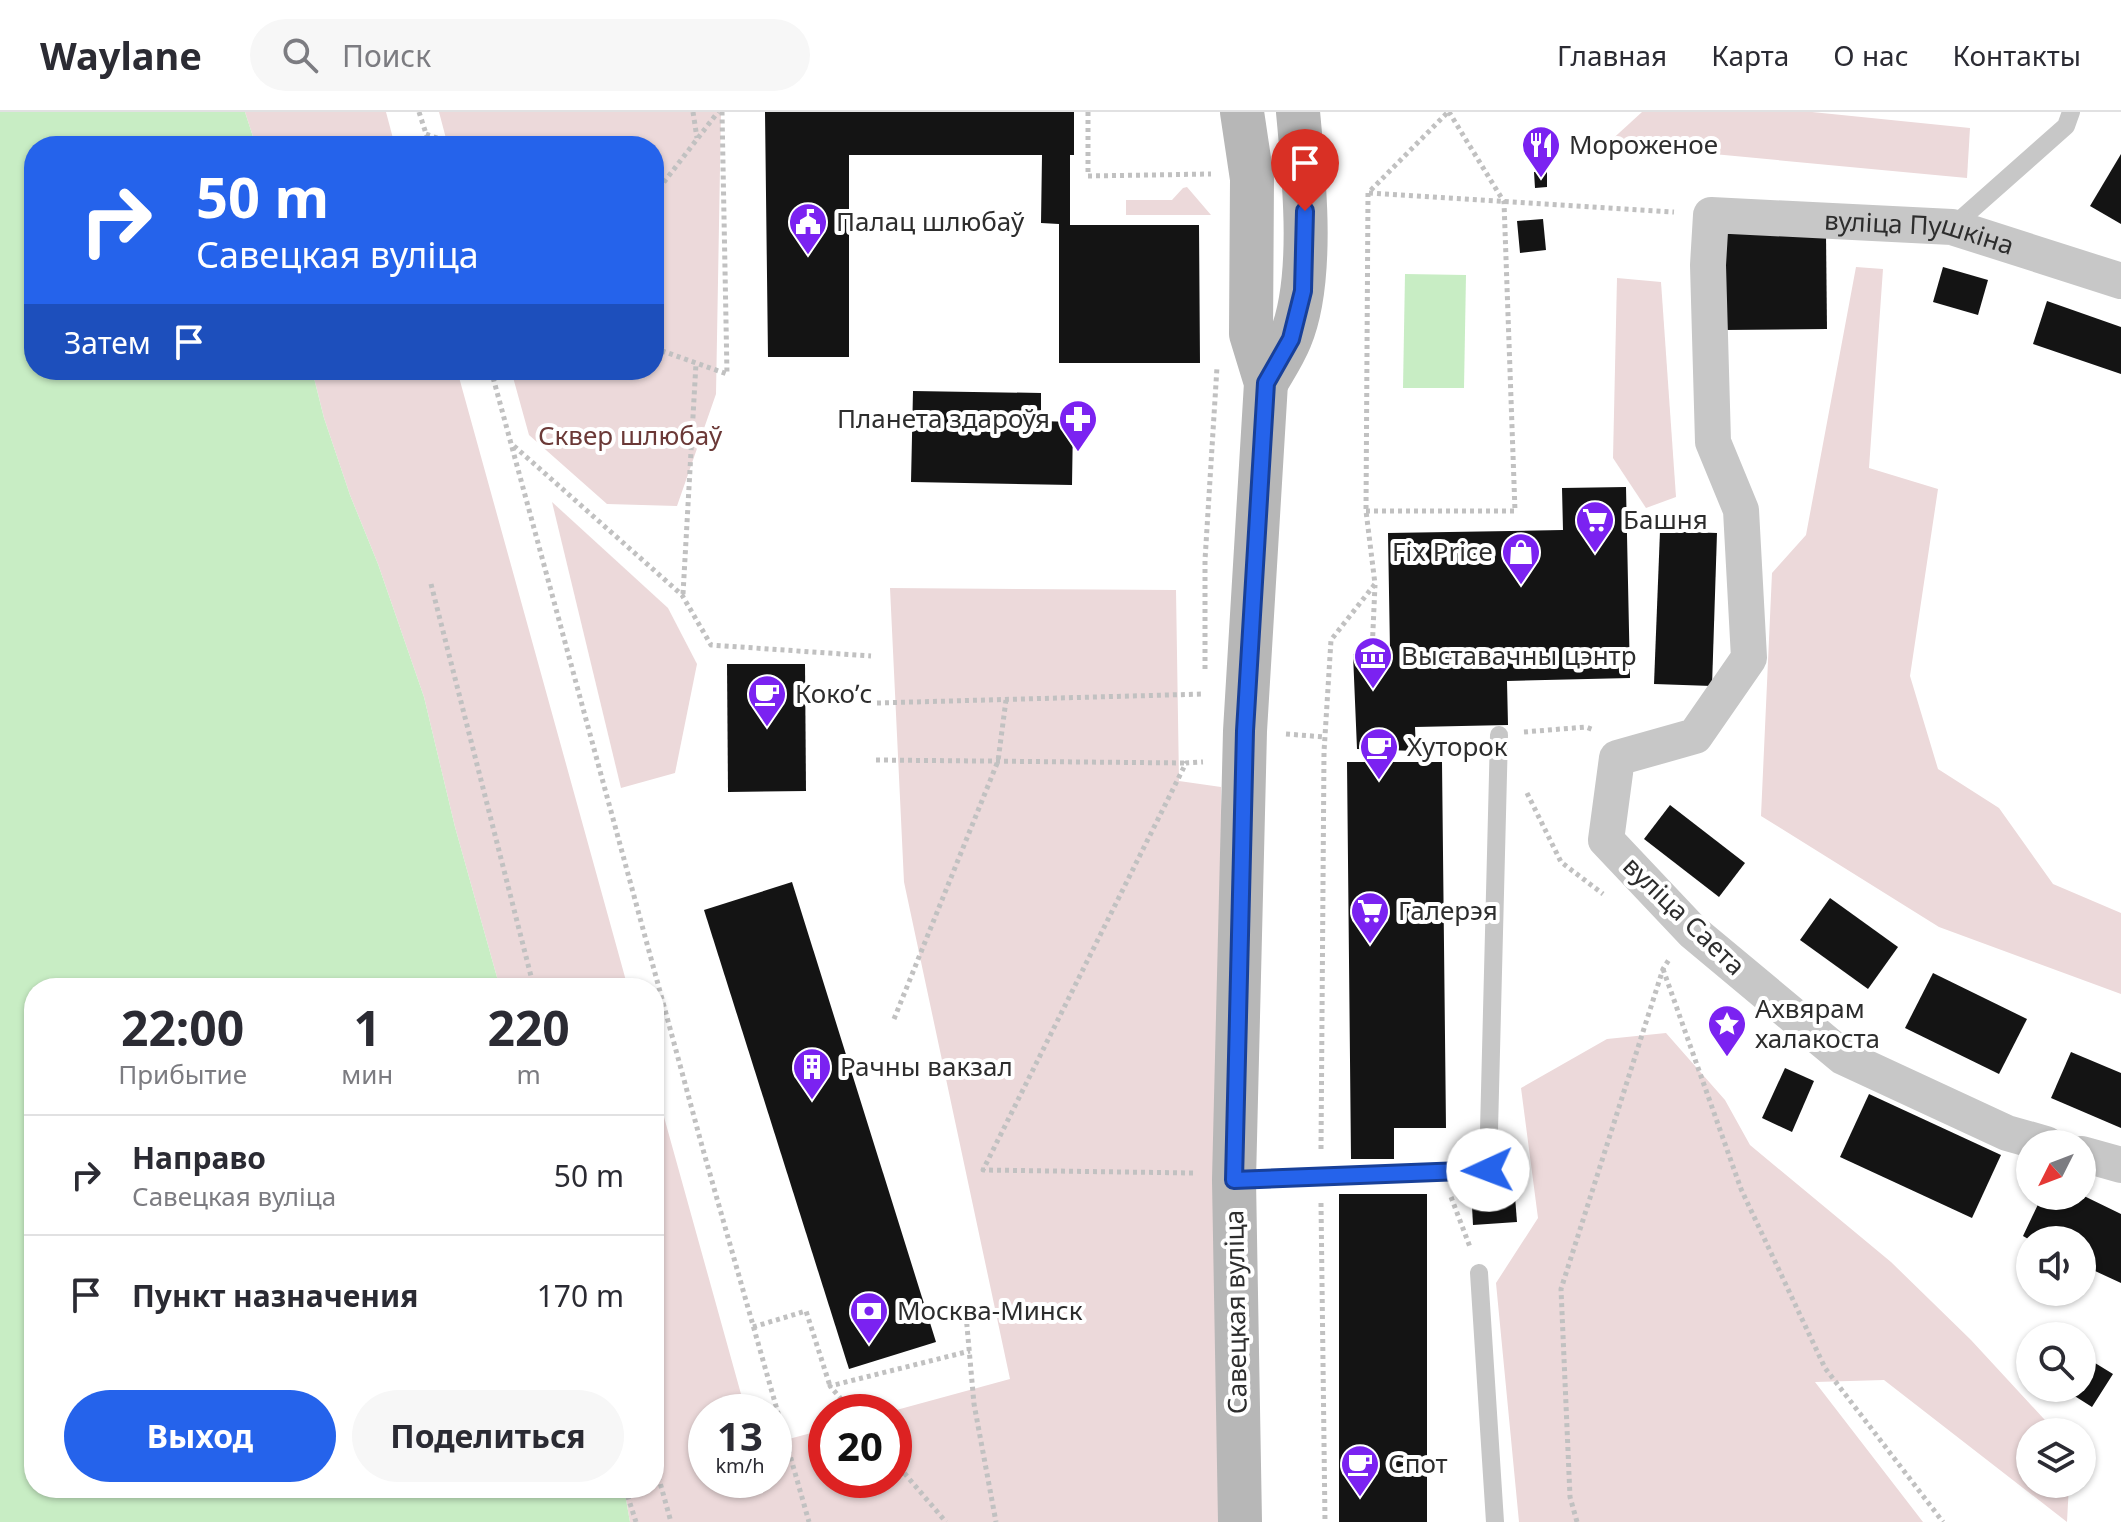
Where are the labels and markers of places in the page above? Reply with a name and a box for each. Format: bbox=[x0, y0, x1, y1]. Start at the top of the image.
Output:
restaurant icon: Мороженое bbox=[1520, 124, 1562, 179]
place label: Мороженое bbox=[1569, 126, 1718, 162]
pin bbox=[1271, 129, 1339, 211]
public building icon: Палац шлюбаў bbox=[787, 201, 829, 256]
place label: Палац шлюбаў bbox=[836, 203, 1025, 239]
pharmacy icon: Планета здароўя bbox=[1057, 398, 1099, 453]
place label: Планета здароўя bbox=[837, 400, 1050, 436]
supermarket icon: Башня bbox=[1574, 499, 1616, 554]
place label: Башня bbox=[1623, 501, 1708, 537]
shop icon: Fix Price bbox=[1500, 531, 1542, 586]
place label: Fix Price bbox=[1392, 533, 1493, 569]
museum icon: Выставачны цэнтр bbox=[1352, 635, 1394, 690]
place label: Выставачны цэнтр bbox=[1401, 637, 1637, 673]
cafe icon: Кокоʼс bbox=[746, 673, 788, 728]
place label: Кокоʼс bbox=[795, 675, 872, 711]
cafe icon: Хуторок bbox=[1358, 726, 1400, 781]
place label: Хуторок bbox=[1407, 728, 1508, 764]
supermarket icon: Галерэя bbox=[1349, 890, 1391, 945]
place label: Галерэя bbox=[1398, 892, 1498, 928]
place label: Ахвярам халакоста bbox=[1755, 990, 1880, 1056]
place icon: Ахвярам халакоста bbox=[1706, 1003, 1748, 1058]
building icon: Рачны вакзал bbox=[791, 1046, 833, 1101]
place label: Рачны вакзал bbox=[840, 1048, 1013, 1084]
bank icon: Москва-Минск bbox=[848, 1290, 890, 1345]
place label: Москва-Минск bbox=[897, 1292, 1083, 1328]
cafe icon: Спот bbox=[1339, 1443, 1381, 1498]
place label: Спот bbox=[1388, 1445, 1448, 1481]

